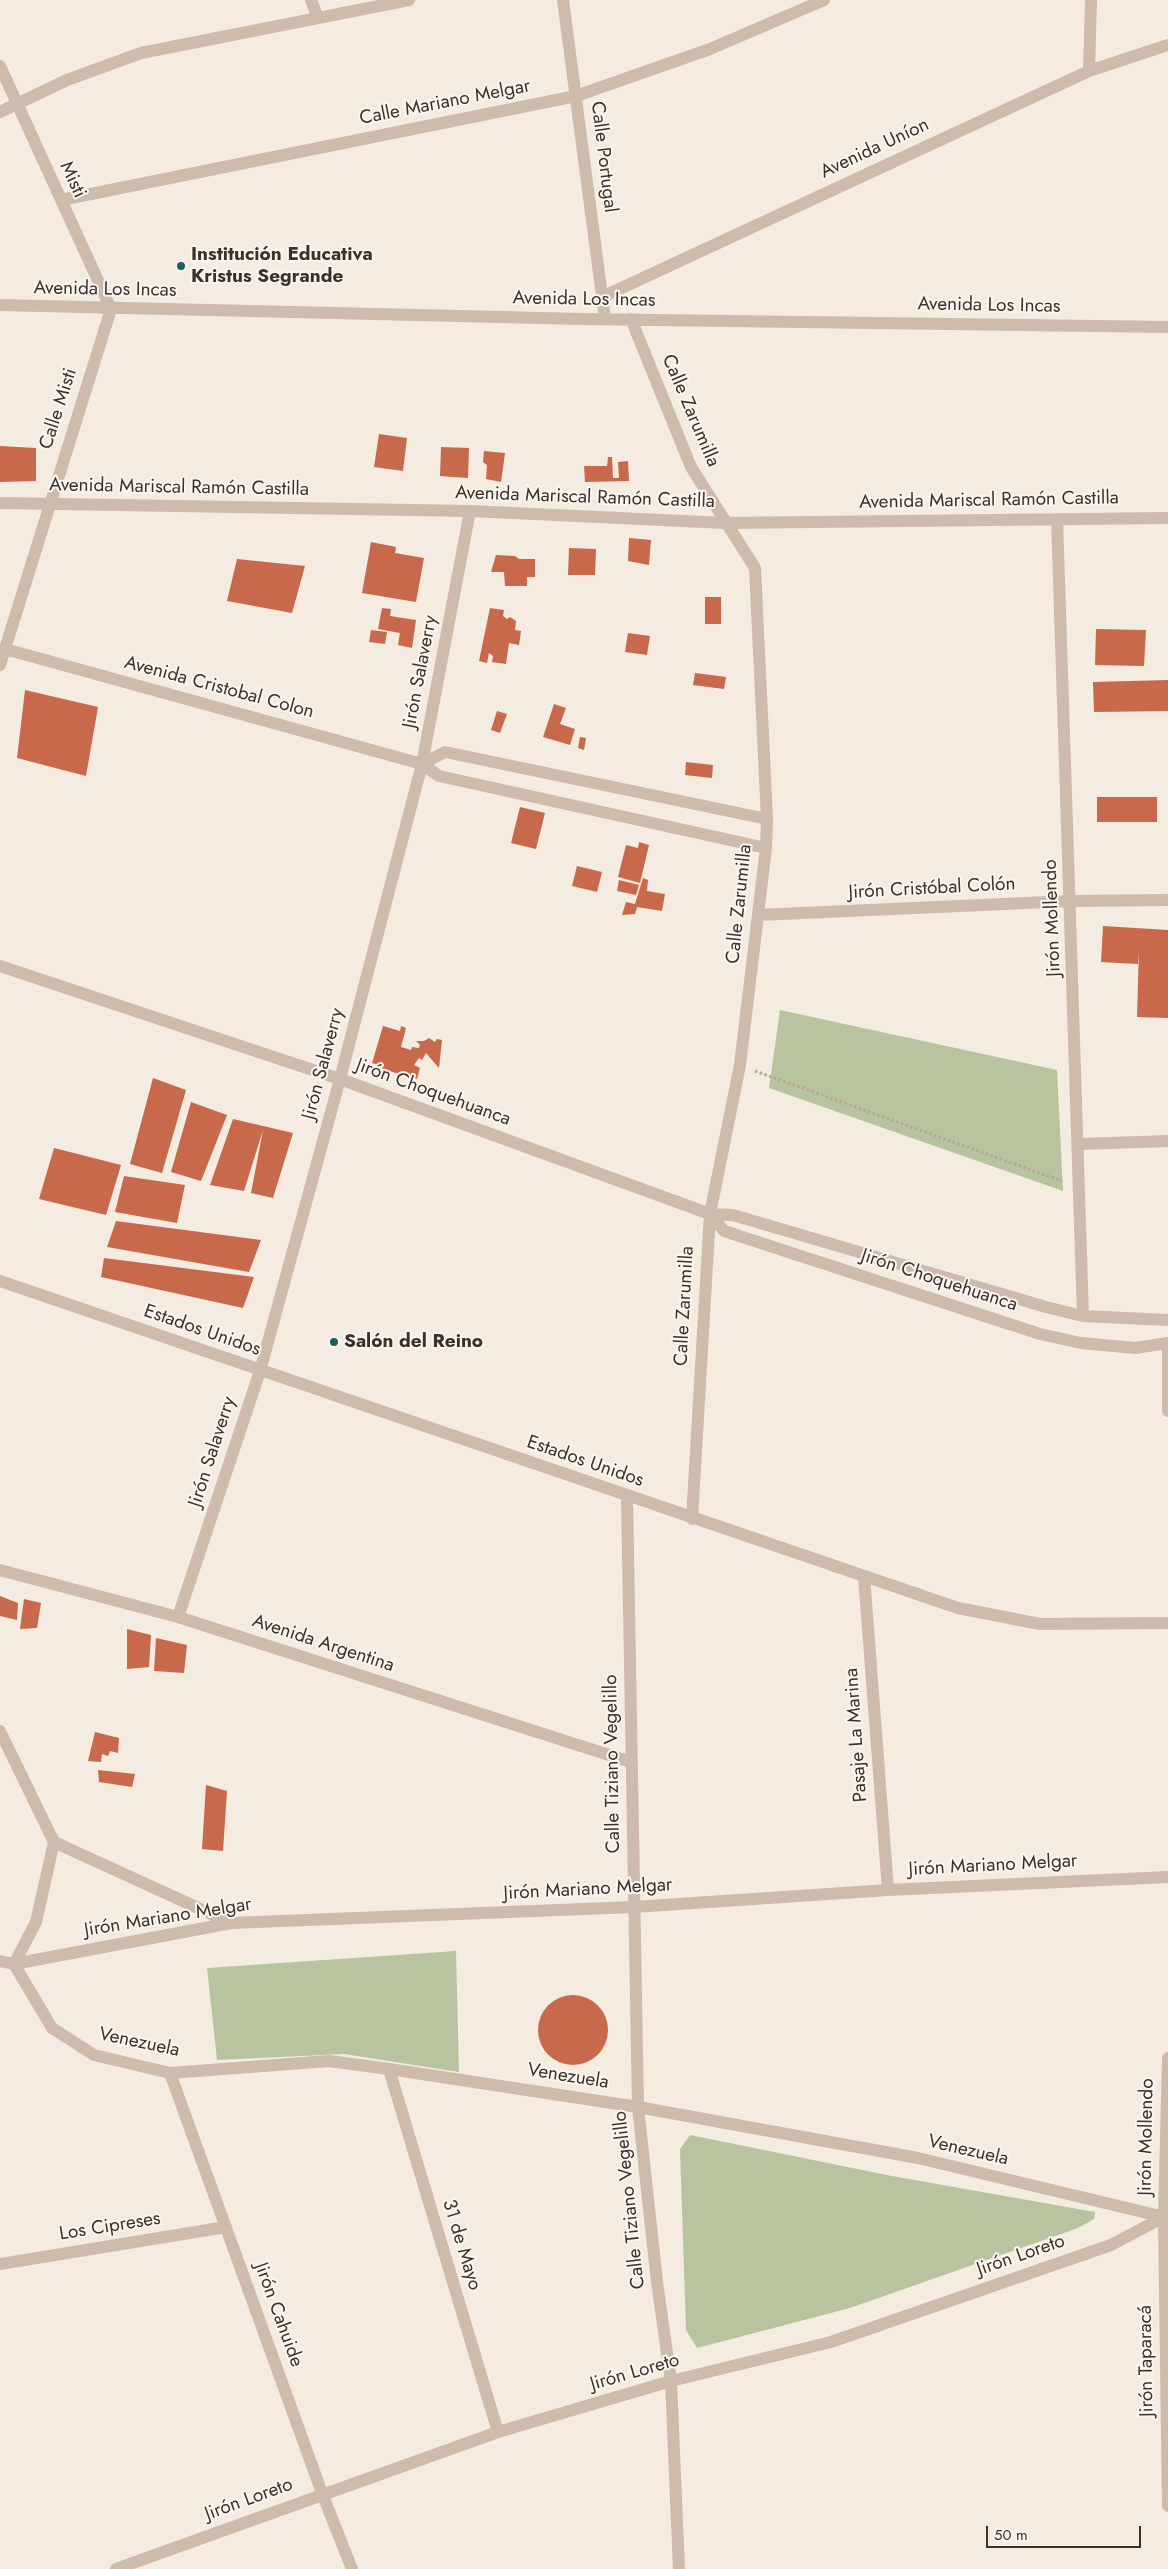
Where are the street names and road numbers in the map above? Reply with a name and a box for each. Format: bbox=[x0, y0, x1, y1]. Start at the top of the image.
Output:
street label: Calle Mariano Melgar bbox=[358, 75, 532, 131]
street label: Calle Portugal bbox=[585, 100, 621, 214]
street label: Avenida Uníon bbox=[817, 114, 933, 184]
street label: Misti bbox=[54, 158, 90, 202]
street label: Avenida Los Incas bbox=[33, 277, 177, 303]
street label: Avenida Los Incas bbox=[512, 287, 656, 313]
street label: Avenida Los Incas bbox=[917, 293, 1061, 319]
street label: Calle Zarumilla bbox=[656, 351, 724, 471]
street label: Calle Misti bbox=[35, 366, 83, 452]
street label: Avenida Mariscal Ramón Castilla bbox=[49, 474, 309, 502]
street label: Avenida Mariscal Ramón Castilla bbox=[455, 482, 715, 514]
street label: Avenida Mariscal Ramón Castilla bbox=[859, 487, 1119, 515]
street label: Jirón Salaverry bbox=[399, 614, 443, 730]
street label: Avenida Cristobal Colon bbox=[122, 652, 316, 724]
street label: Calle Zarumilla bbox=[722, 843, 758, 965]
street label: Jirón Mollendo bbox=[1040, 859, 1066, 977]
street label: Jirón Cristóbal Colón bbox=[848, 873, 1016, 905]
street label: Jirón Salaverry bbox=[298, 1006, 350, 1122]
street label: Jirón Choquehuanca bbox=[353, 1054, 513, 1132]
street label: Calle Zarumilla bbox=[670, 1245, 700, 1367]
street label: Jirón Choquehuanca bbox=[858, 1245, 1020, 1317]
street label: Estados Unidos bbox=[141, 1300, 263, 1362]
street label: Jirón Salaverry bbox=[184, 1394, 242, 1510]
street label: Estados Unidos bbox=[524, 1431, 646, 1493]
street label: Avenida Argentina bbox=[249, 1610, 397, 1678]
street label: Pasaje La Marina bbox=[841, 1667, 873, 1803]
street label: Calle Tiziano Vegelillo bbox=[600, 1674, 626, 1854]
street label: Jirón Mariano Melgar bbox=[908, 1850, 1078, 1882]
street label: Jirón Mariano Melgar bbox=[503, 1874, 673, 1906]
street label: Jirón Mariano Melgar bbox=[83, 1894, 253, 1942]
street label: Venezuela bbox=[96, 2023, 182, 2063]
street label: Venezuela bbox=[526, 2059, 610, 2095]
street label: Jirón Mollendo bbox=[1135, 2078, 1159, 2196]
street label: Calle Tiziano Vegelillo bbox=[609, 2110, 651, 2290]
street label: Venezuela bbox=[925, 2131, 1011, 2171]
street label: 31 de Mayo bbox=[436, 2197, 486, 2293]
street label: Los Cipreses bbox=[58, 2208, 162, 2246]
street label: Jirón Loreto bbox=[974, 2230, 1068, 2282]
street label: Jirón Cahuide bbox=[249, 2260, 307, 2370]
street label: Jirón Taparacá bbox=[1135, 2305, 1159, 2417]
street label: Jirón Loreto bbox=[588, 2349, 682, 2397]
street label: Jirón Loreto bbox=[202, 2474, 296, 2526]

